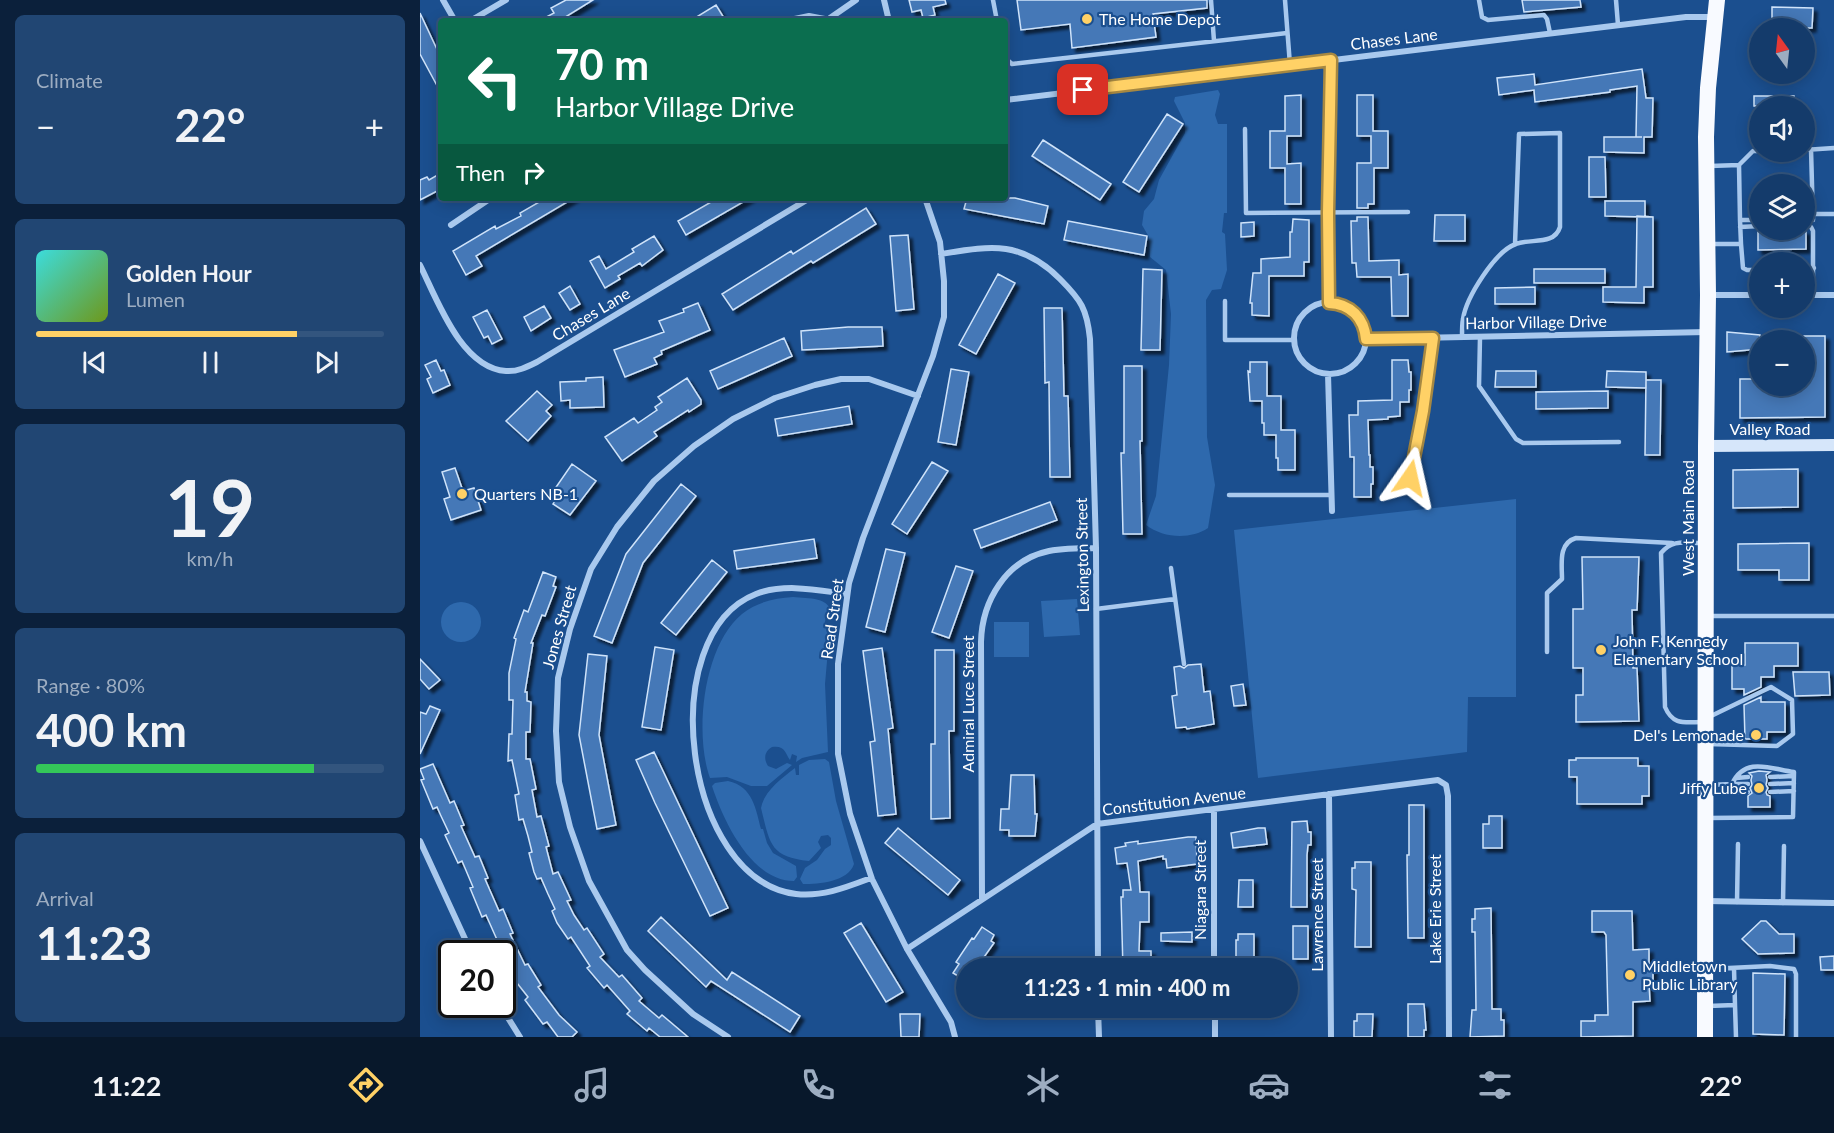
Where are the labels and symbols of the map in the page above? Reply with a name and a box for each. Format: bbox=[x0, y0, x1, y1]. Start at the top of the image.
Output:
place label: The Home Depot bbox=[1099, 9, 1221, 28]
marker: The Home Depot bbox=[1080, 12, 1094, 26]
north arrow bbox=[1749, 18, 1815, 84]
street label: Chases Lane bbox=[1349, 24, 1439, 53]
pin bbox=[1057, 64, 1108, 115]
street label: Chases Lane bbox=[548, 283, 633, 344]
street label: Harbor Village Drive bbox=[1465, 311, 1607, 332]
street label: Valley Road bbox=[1730, 419, 1810, 438]
position arrow bbox=[1378, 446, 1442, 510]
street label: West Main Road bbox=[1678, 460, 1697, 576]
place label: Quarters NB-1 bbox=[474, 484, 578, 503]
marker: Quarters NB-1 bbox=[455, 487, 469, 501]
street label: Lexington Street bbox=[1071, 497, 1092, 613]
street label: Read Street bbox=[816, 577, 847, 660]
street label: Jones Street bbox=[538, 583, 580, 671]
place label: John F. Kennedy Elementary School bbox=[1613, 631, 1743, 668]
street label: Admiral Luce Street bbox=[958, 635, 977, 772]
marker: John F. Kennedy Elementary School bbox=[1594, 643, 1608, 657]
place label: Del's Lemonade bbox=[1633, 725, 1744, 744]
marker: Del's Lemonade bbox=[1749, 728, 1763, 742]
place label: Jiffy Lube bbox=[1680, 778, 1747, 797]
marker: Jiffy Lube bbox=[1752, 781, 1766, 795]
street label: Constitution Avenue bbox=[1101, 782, 1247, 819]
street label: Niagara Street bbox=[1190, 840, 1209, 940]
street label: Lake Erie Street bbox=[1425, 854, 1444, 964]
street label: Lawrence Street bbox=[1307, 858, 1326, 972]
speed limit sign: 20 bbox=[438, 940, 516, 1018]
place label: Middletown Public Library bbox=[1642, 956, 1738, 993]
marker: Middletown Public Library bbox=[1623, 968, 1637, 982]

